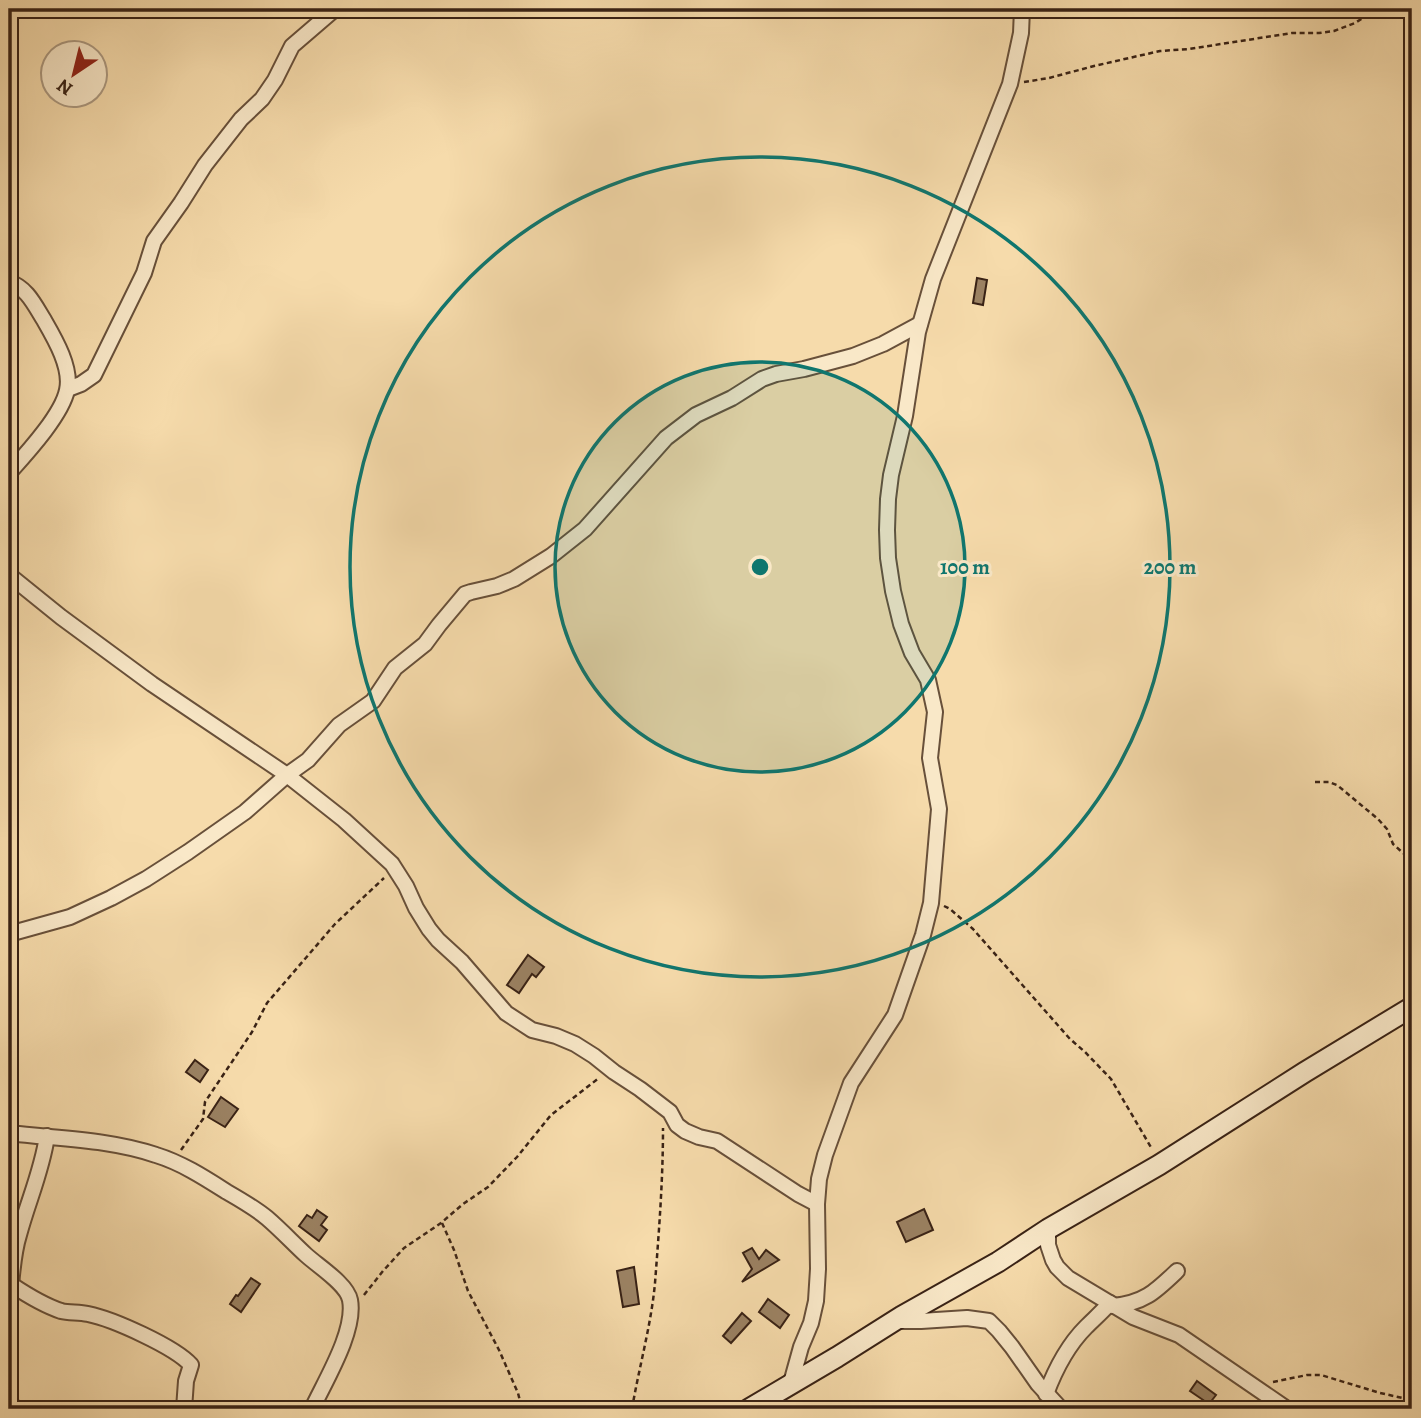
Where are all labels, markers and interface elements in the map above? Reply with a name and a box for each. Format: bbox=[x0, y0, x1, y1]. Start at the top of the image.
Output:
north arrow bbox=[38, 38, 108, 108]
text: N bbox=[52, 72, 78, 102]
text: 100 m bbox=[940, 553, 990, 581]
text: 200 m bbox=[1144, 553, 1197, 581]
centre of rings bbox=[748, 555, 772, 579]

